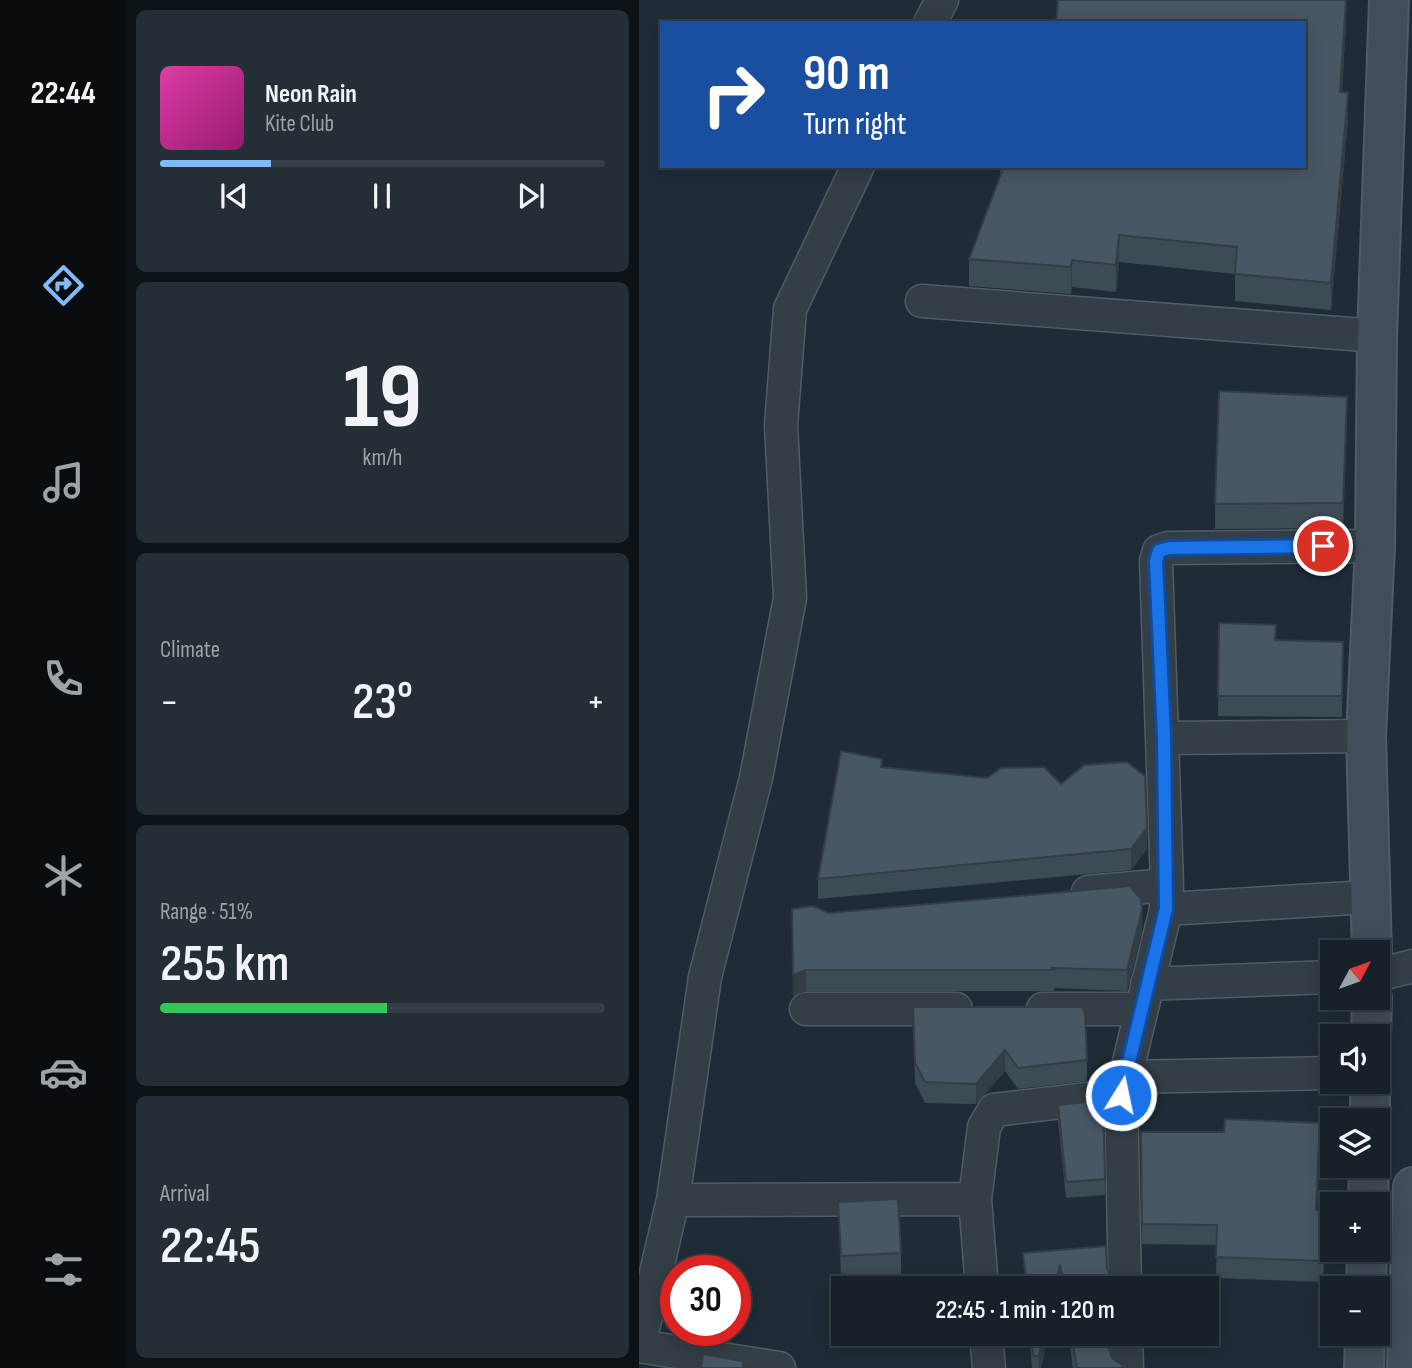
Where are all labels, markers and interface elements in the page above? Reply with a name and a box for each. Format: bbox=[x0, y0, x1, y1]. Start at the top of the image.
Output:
text: 90 m bbox=[803, 45, 890, 104]
icon: right bbox=[688, 49, 779, 140]
text: 22:44 bbox=[30, 74, 96, 113]
text: Neon Rain bbox=[265, 79, 357, 110]
text: Turn right bbox=[803, 105, 907, 144]
text: Kite Club bbox=[265, 110, 334, 138]
icon: previous bbox=[215, 177, 253, 215]
icon: pause bbox=[363, 177, 401, 215]
icon: next bbox=[512, 177, 550, 215]
icon: directions bbox=[39, 261, 88, 310]
text: 19 bbox=[343, 344, 422, 453]
text: km/h bbox=[363, 444, 402, 472]
icon: music bbox=[39, 458, 88, 507]
pin bbox=[1293, 516, 1353, 576]
icon: arrive bbox=[1304, 527, 1342, 565]
text: Climate bbox=[160, 636, 220, 664]
icon: phone bbox=[39, 654, 88, 703]
text: 23° bbox=[352, 671, 413, 734]
text: − bbox=[160, 680, 179, 725]
text: + bbox=[586, 680, 605, 725]
icon: climate bbox=[39, 851, 88, 900]
text: Range · 51% bbox=[160, 898, 253, 926]
text: 255 km bbox=[160, 933, 289, 996]
north arrow bbox=[1320, 940, 1390, 1010]
map controls bbox=[1320, 940, 1390, 1346]
button: sound bbox=[1320, 1024, 1390, 1094]
icon: car bbox=[39, 1048, 88, 1097]
position arrow bbox=[1084, 1058, 1158, 1132]
button: layers bbox=[1320, 1108, 1390, 1178]
text: Arrival bbox=[160, 1180, 209, 1208]
button: + bbox=[1320, 1192, 1390, 1262]
text: 22:45 bbox=[160, 1215, 261, 1278]
icon: filters bbox=[39, 1245, 88, 1294]
speed limit sign: 30 bbox=[660, 1255, 751, 1346]
button: − bbox=[1320, 1276, 1390, 1346]
text: 22:45 · 1 min · 120 m bbox=[935, 1295, 1115, 1326]

